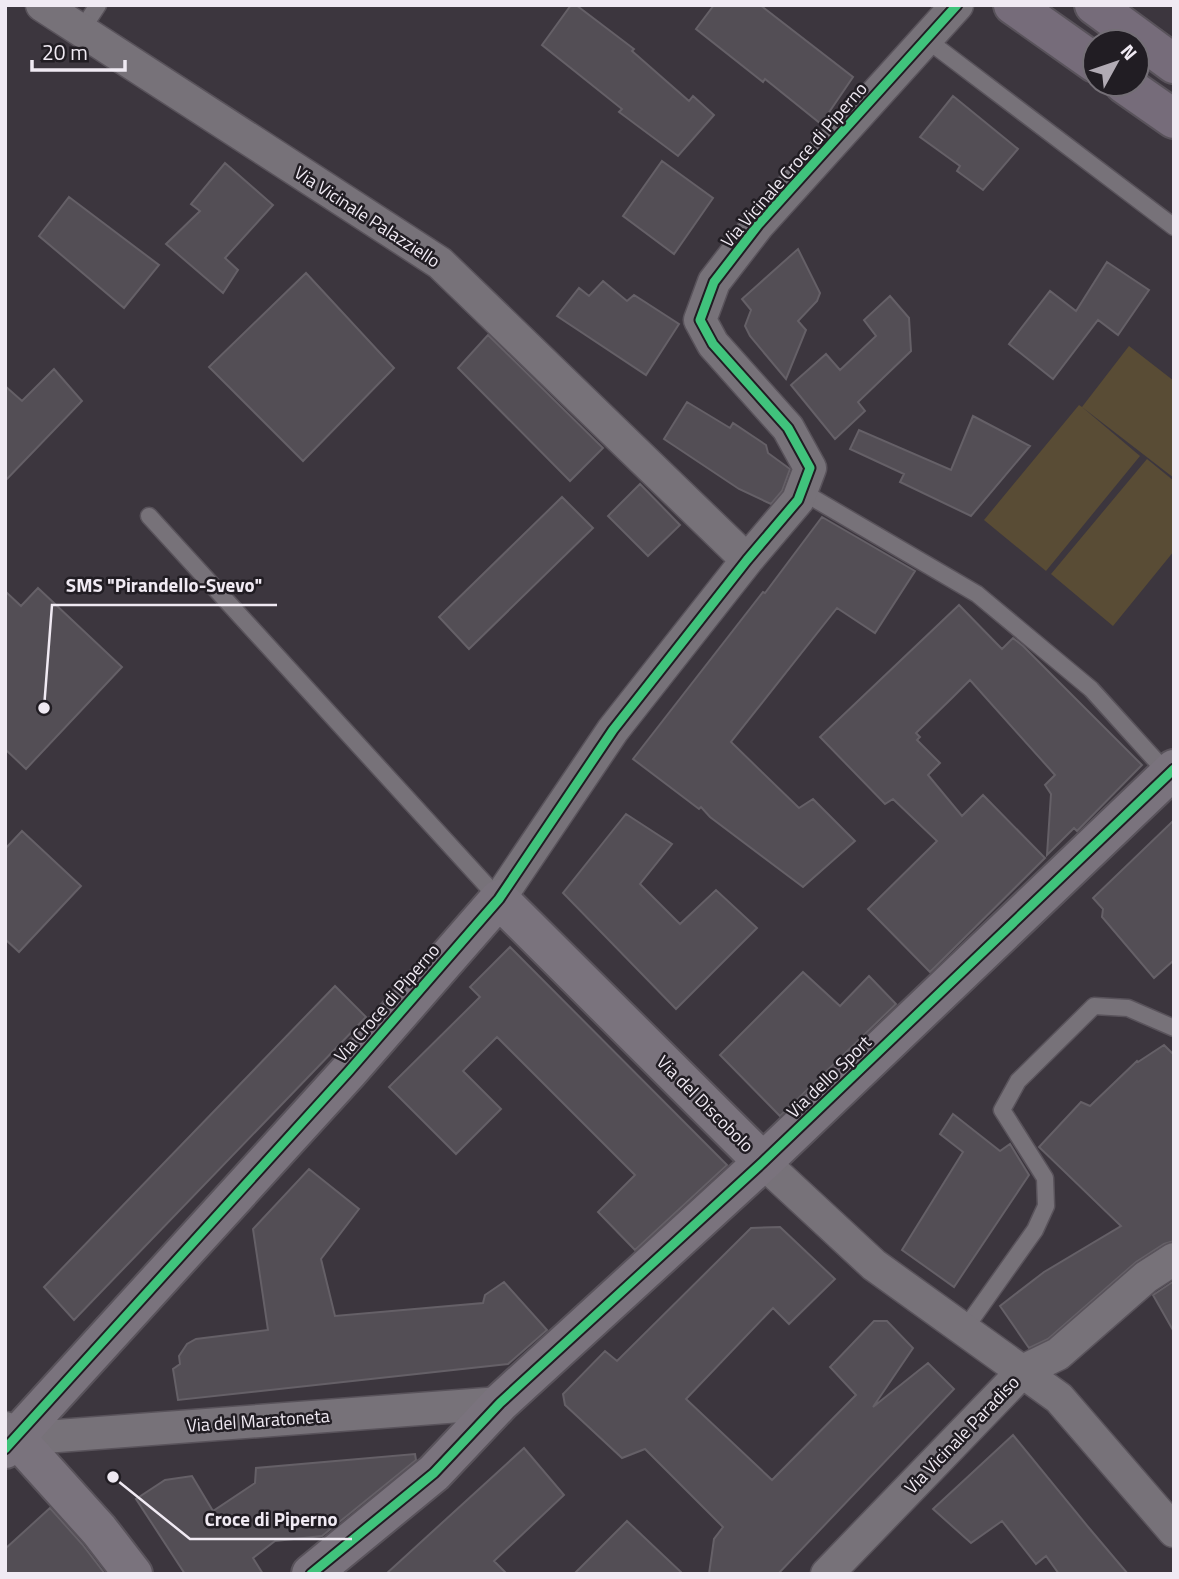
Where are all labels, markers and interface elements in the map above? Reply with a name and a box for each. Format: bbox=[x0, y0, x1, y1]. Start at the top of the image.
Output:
scale bar bbox=[32, 28, 124, 72]
north arrow bbox=[1081, 28, 1151, 98]
text: 20 m bbox=[42, 36, 88, 68]
text: N bbox=[1114, 37, 1145, 66]
street label: Via Vicinale Croce di Piperno bbox=[714, 76, 873, 253]
street label: Via Vicinale Palazziello bbox=[289, 159, 446, 274]
callout: SMS "Pirandello-Svevo" bbox=[52, 565, 277, 605]
text: SMS "Pirandello-Svevo" bbox=[66, 570, 262, 599]
street label: Via Croce di Piperno bbox=[327, 937, 446, 1068]
street label: Via dello Sport bbox=[780, 1029, 878, 1124]
street label: Via del Discobolo bbox=[651, 1049, 760, 1158]
street label: Via Vicinale Paradiso bbox=[898, 1369, 1025, 1500]
street label: Via del Maratoneta bbox=[186, 1402, 330, 1439]
callout: Croce di Piperno bbox=[190, 1499, 352, 1539]
text: Croce di Piperno bbox=[204, 1504, 338, 1533]

